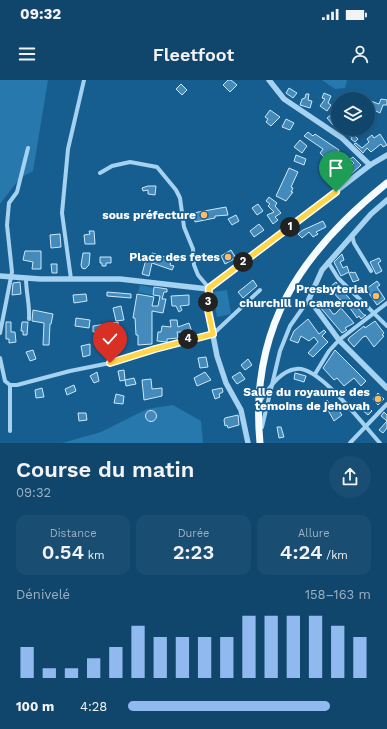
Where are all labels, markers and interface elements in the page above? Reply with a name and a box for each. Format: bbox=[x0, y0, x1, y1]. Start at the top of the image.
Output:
text: 09:32 bbox=[20, 5, 61, 23]
icon: menu bbox=[16, 43, 38, 65]
icon: person bbox=[349, 43, 371, 65]
text: Fleetfoot bbox=[153, 44, 234, 65]
map controls bbox=[331, 92, 375, 136]
button: layers bbox=[331, 92, 375, 136]
pin bbox=[319, 151, 353, 192]
icon: arrive bbox=[325, 157, 347, 179]
place label: sous préfecture bbox=[102, 208, 196, 222]
marker: sous préfecture bbox=[199, 210, 209, 220]
pin: 1 bbox=[280, 217, 300, 237]
text: 1 bbox=[288, 220, 292, 233]
place label: Place des fetes bbox=[129, 250, 221, 264]
marker: Place des fetes bbox=[223, 252, 233, 262]
pin: 2 bbox=[233, 252, 253, 272]
text: 2 bbox=[240, 255, 246, 268]
place label: Presbyterial churchill in cameroon bbox=[239, 282, 368, 310]
marker: Presbyterial churchill in cameroon bbox=[371, 291, 381, 301]
pin: 3 bbox=[198, 292, 218, 312]
text: 3 bbox=[205, 295, 211, 308]
pin bbox=[93, 322, 127, 363]
icon: check bbox=[99, 328, 121, 350]
pin: 4 bbox=[178, 329, 198, 349]
text: 4 bbox=[184, 332, 192, 345]
place label: Salle du royaume des temoins de jehovah bbox=[243, 385, 371, 413]
marker: Salle du royaume des temoins de jehovah bbox=[373, 394, 383, 404]
button: share bbox=[329, 456, 371, 498]
text: Course du matin bbox=[16, 457, 194, 482]
text: 09:32 bbox=[16, 485, 51, 500]
text: Distance bbox=[50, 527, 97, 540]
text: Durée bbox=[178, 527, 209, 540]
text: Allure bbox=[298, 527, 330, 540]
text: 0.54 bbox=[42, 540, 84, 564]
text: 2:23 bbox=[173, 540, 214, 564]
text: 4:24 bbox=[280, 540, 323, 564]
text: km bbox=[84, 549, 105, 562]
text: /km bbox=[323, 549, 348, 562]
text: Dénivelé bbox=[16, 587, 70, 602]
text: 158–163 m bbox=[305, 587, 371, 602]
text: 100 m bbox=[16, 699, 54, 714]
text: 4:28 bbox=[80, 699, 107, 714]

